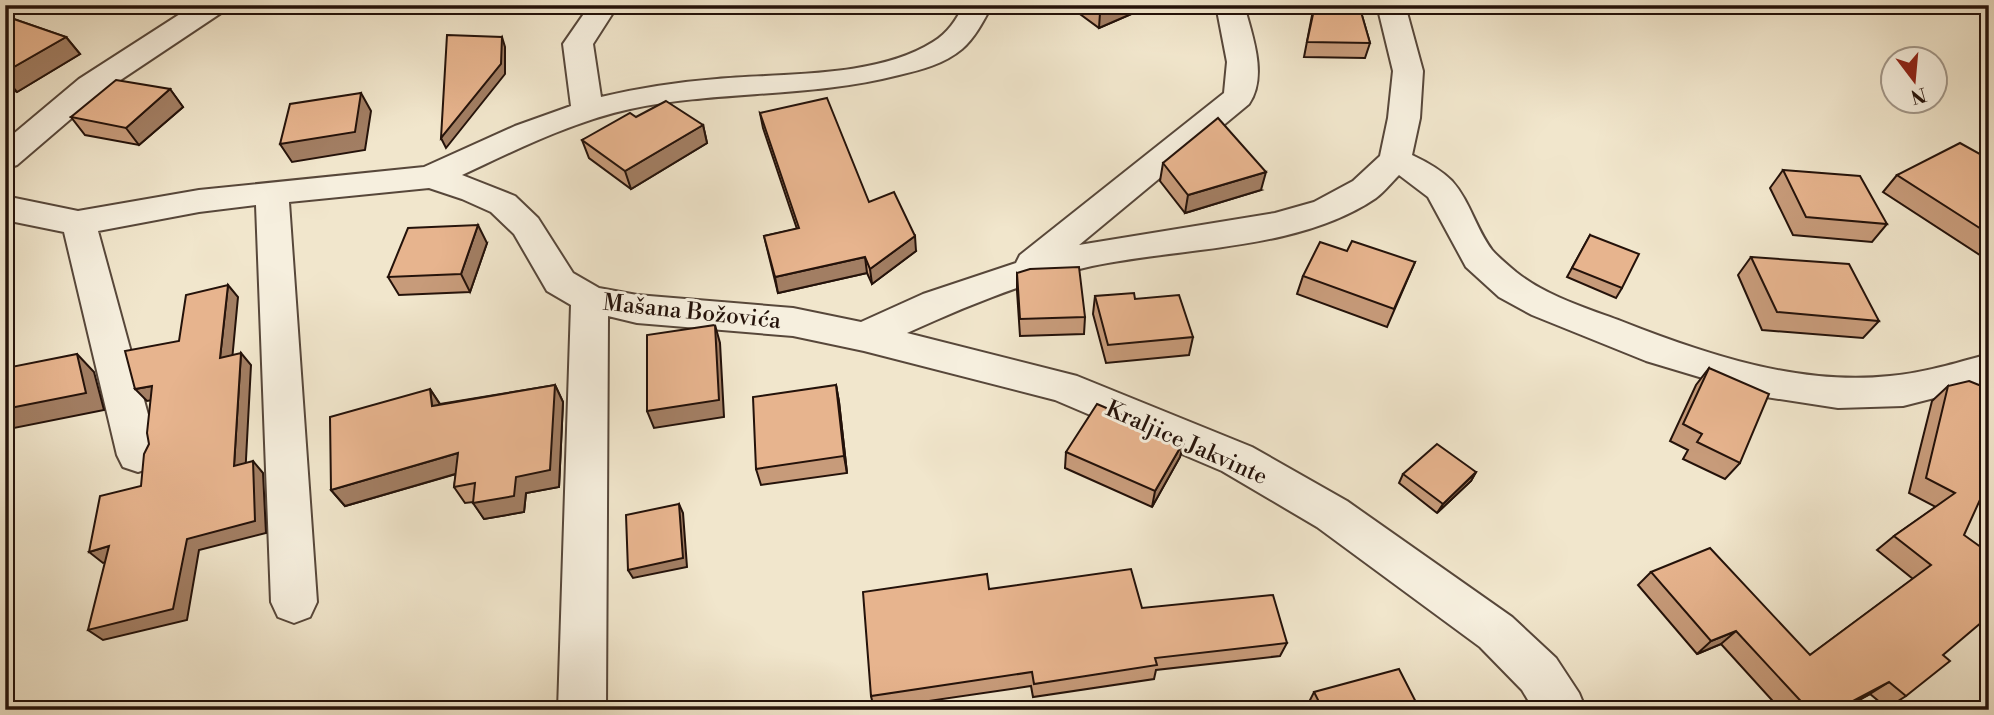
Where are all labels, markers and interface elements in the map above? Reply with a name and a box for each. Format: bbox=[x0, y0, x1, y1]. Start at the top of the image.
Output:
north arrow bbox=[1878, 46, 1948, 116]
text: N bbox=[1908, 82, 1929, 109]
street label: Mašana Božovića bbox=[602, 289, 783, 335]
street label: Kraljice Jakvinte bbox=[1101, 395, 1272, 491]

